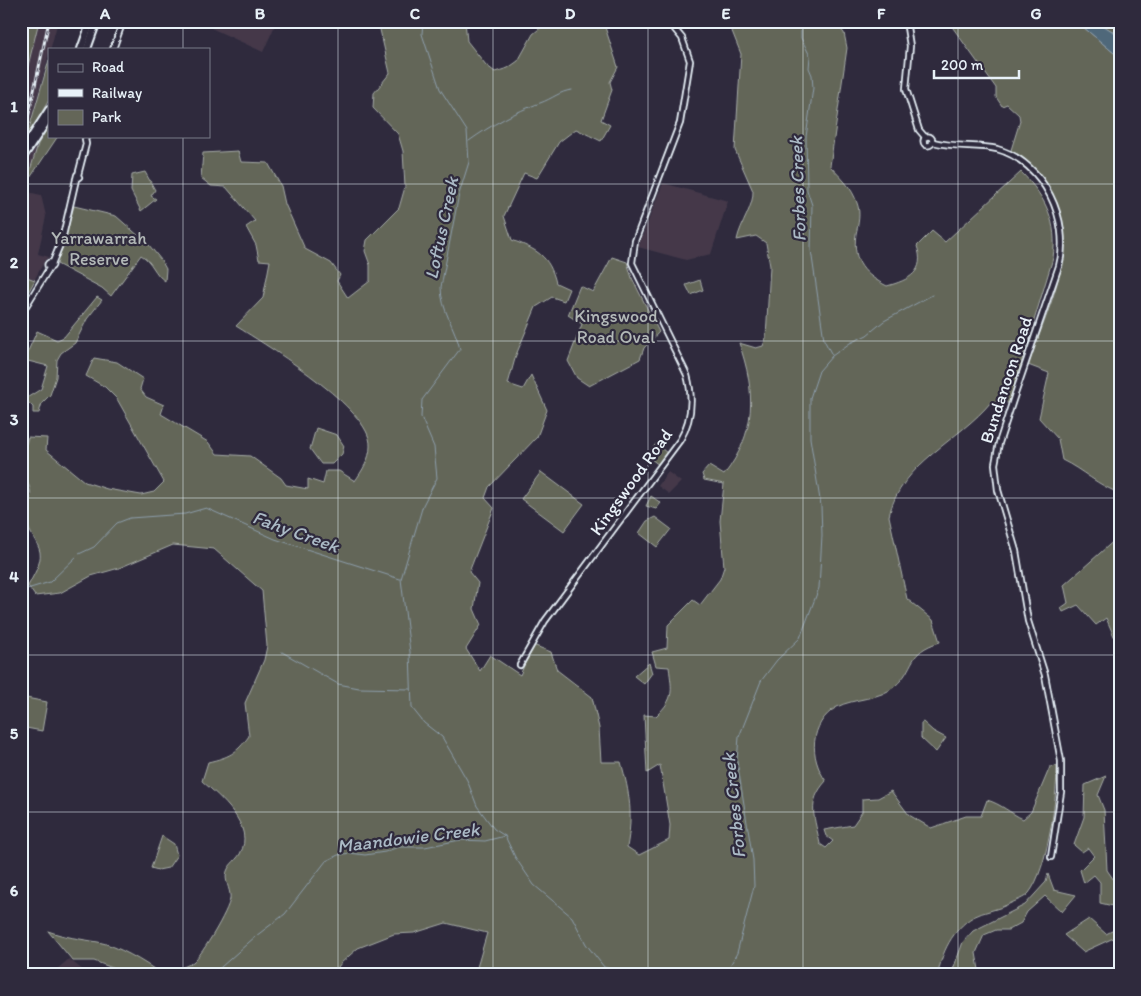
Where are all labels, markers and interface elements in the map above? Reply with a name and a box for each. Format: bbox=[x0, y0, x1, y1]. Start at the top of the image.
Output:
text: A bbox=[99, 4, 111, 23]
text: B bbox=[255, 4, 266, 23]
text: C bbox=[410, 4, 421, 23]
text: D bbox=[565, 4, 576, 23]
text: E bbox=[722, 4, 731, 23]
text: F bbox=[877, 4, 886, 23]
text: G bbox=[1030, 4, 1042, 23]
legend bbox=[48, 48, 210, 138]
scale bar bbox=[934, 48, 1018, 80]
text: 200 m bbox=[941, 56, 984, 74]
text: Road bbox=[92, 58, 125, 76]
text: Railway bbox=[92, 84, 142, 102]
text: 1 bbox=[10, 97, 18, 116]
text: Park bbox=[92, 108, 122, 126]
water label: Forbes Creek bbox=[784, 134, 811, 242]
water label: Loftus Creek bbox=[419, 174, 464, 281]
park label: Yarrawarrah Reserve bbox=[51, 227, 147, 270]
text: 2 bbox=[10, 253, 19, 272]
park label: Kingswood Road Oval bbox=[574, 305, 658, 348]
street label: Bundanoon Road bbox=[975, 313, 1037, 446]
text: 3 bbox=[10, 410, 19, 429]
street label: Kingswood Road bbox=[585, 424, 677, 540]
water label: Fahy Creek bbox=[250, 505, 343, 558]
text: 4 bbox=[9, 567, 19, 586]
text: 5 bbox=[10, 724, 19, 743]
water label: Forbes Creek bbox=[716, 751, 750, 860]
water label: Maandowie Creek bbox=[336, 817, 482, 858]
text: 6 bbox=[10, 881, 19, 900]

